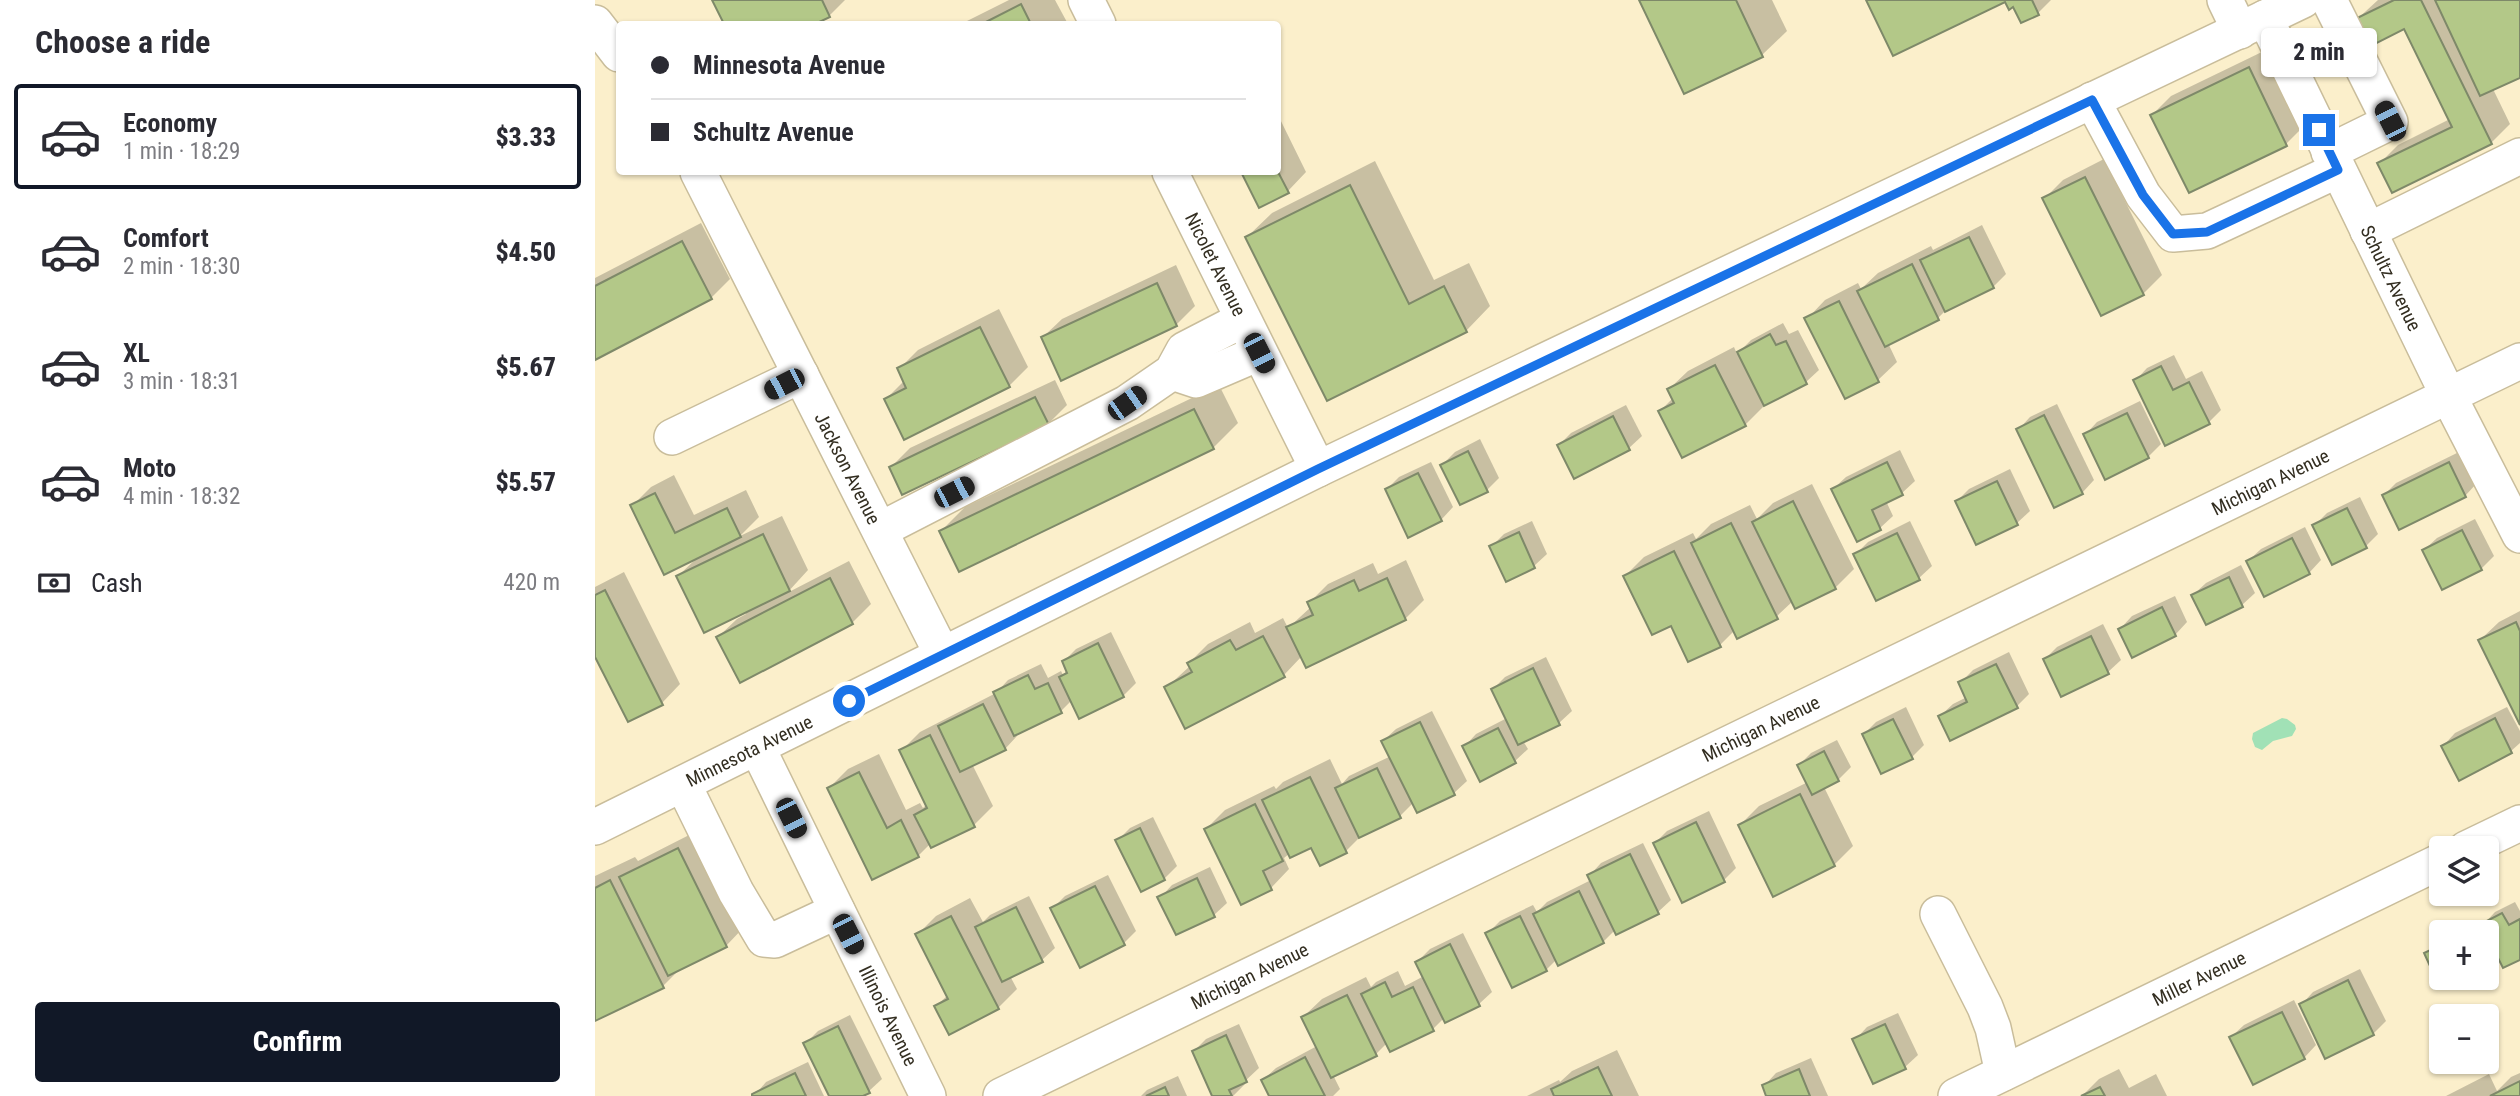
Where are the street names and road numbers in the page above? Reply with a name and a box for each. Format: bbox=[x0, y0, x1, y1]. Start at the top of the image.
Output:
street label: Nicolet Avenue bbox=[1180, 209, 1251, 320]
street label: Schultz Avenue bbox=[2355, 222, 2426, 335]
street label: Jackson Avenue bbox=[810, 409, 885, 528]
street label: Michigan Avenue bbox=[2208, 444, 2333, 521]
street label: Michigan Avenue bbox=[1698, 691, 1824, 767]
street label: Minnesota Avenue bbox=[682, 710, 816, 792]
street label: Michigan Avenue bbox=[1187, 938, 1312, 1014]
street label: Miller Avenue bbox=[2149, 946, 2250, 1011]
street label: Illinois Avenue bbox=[854, 962, 922, 1070]

